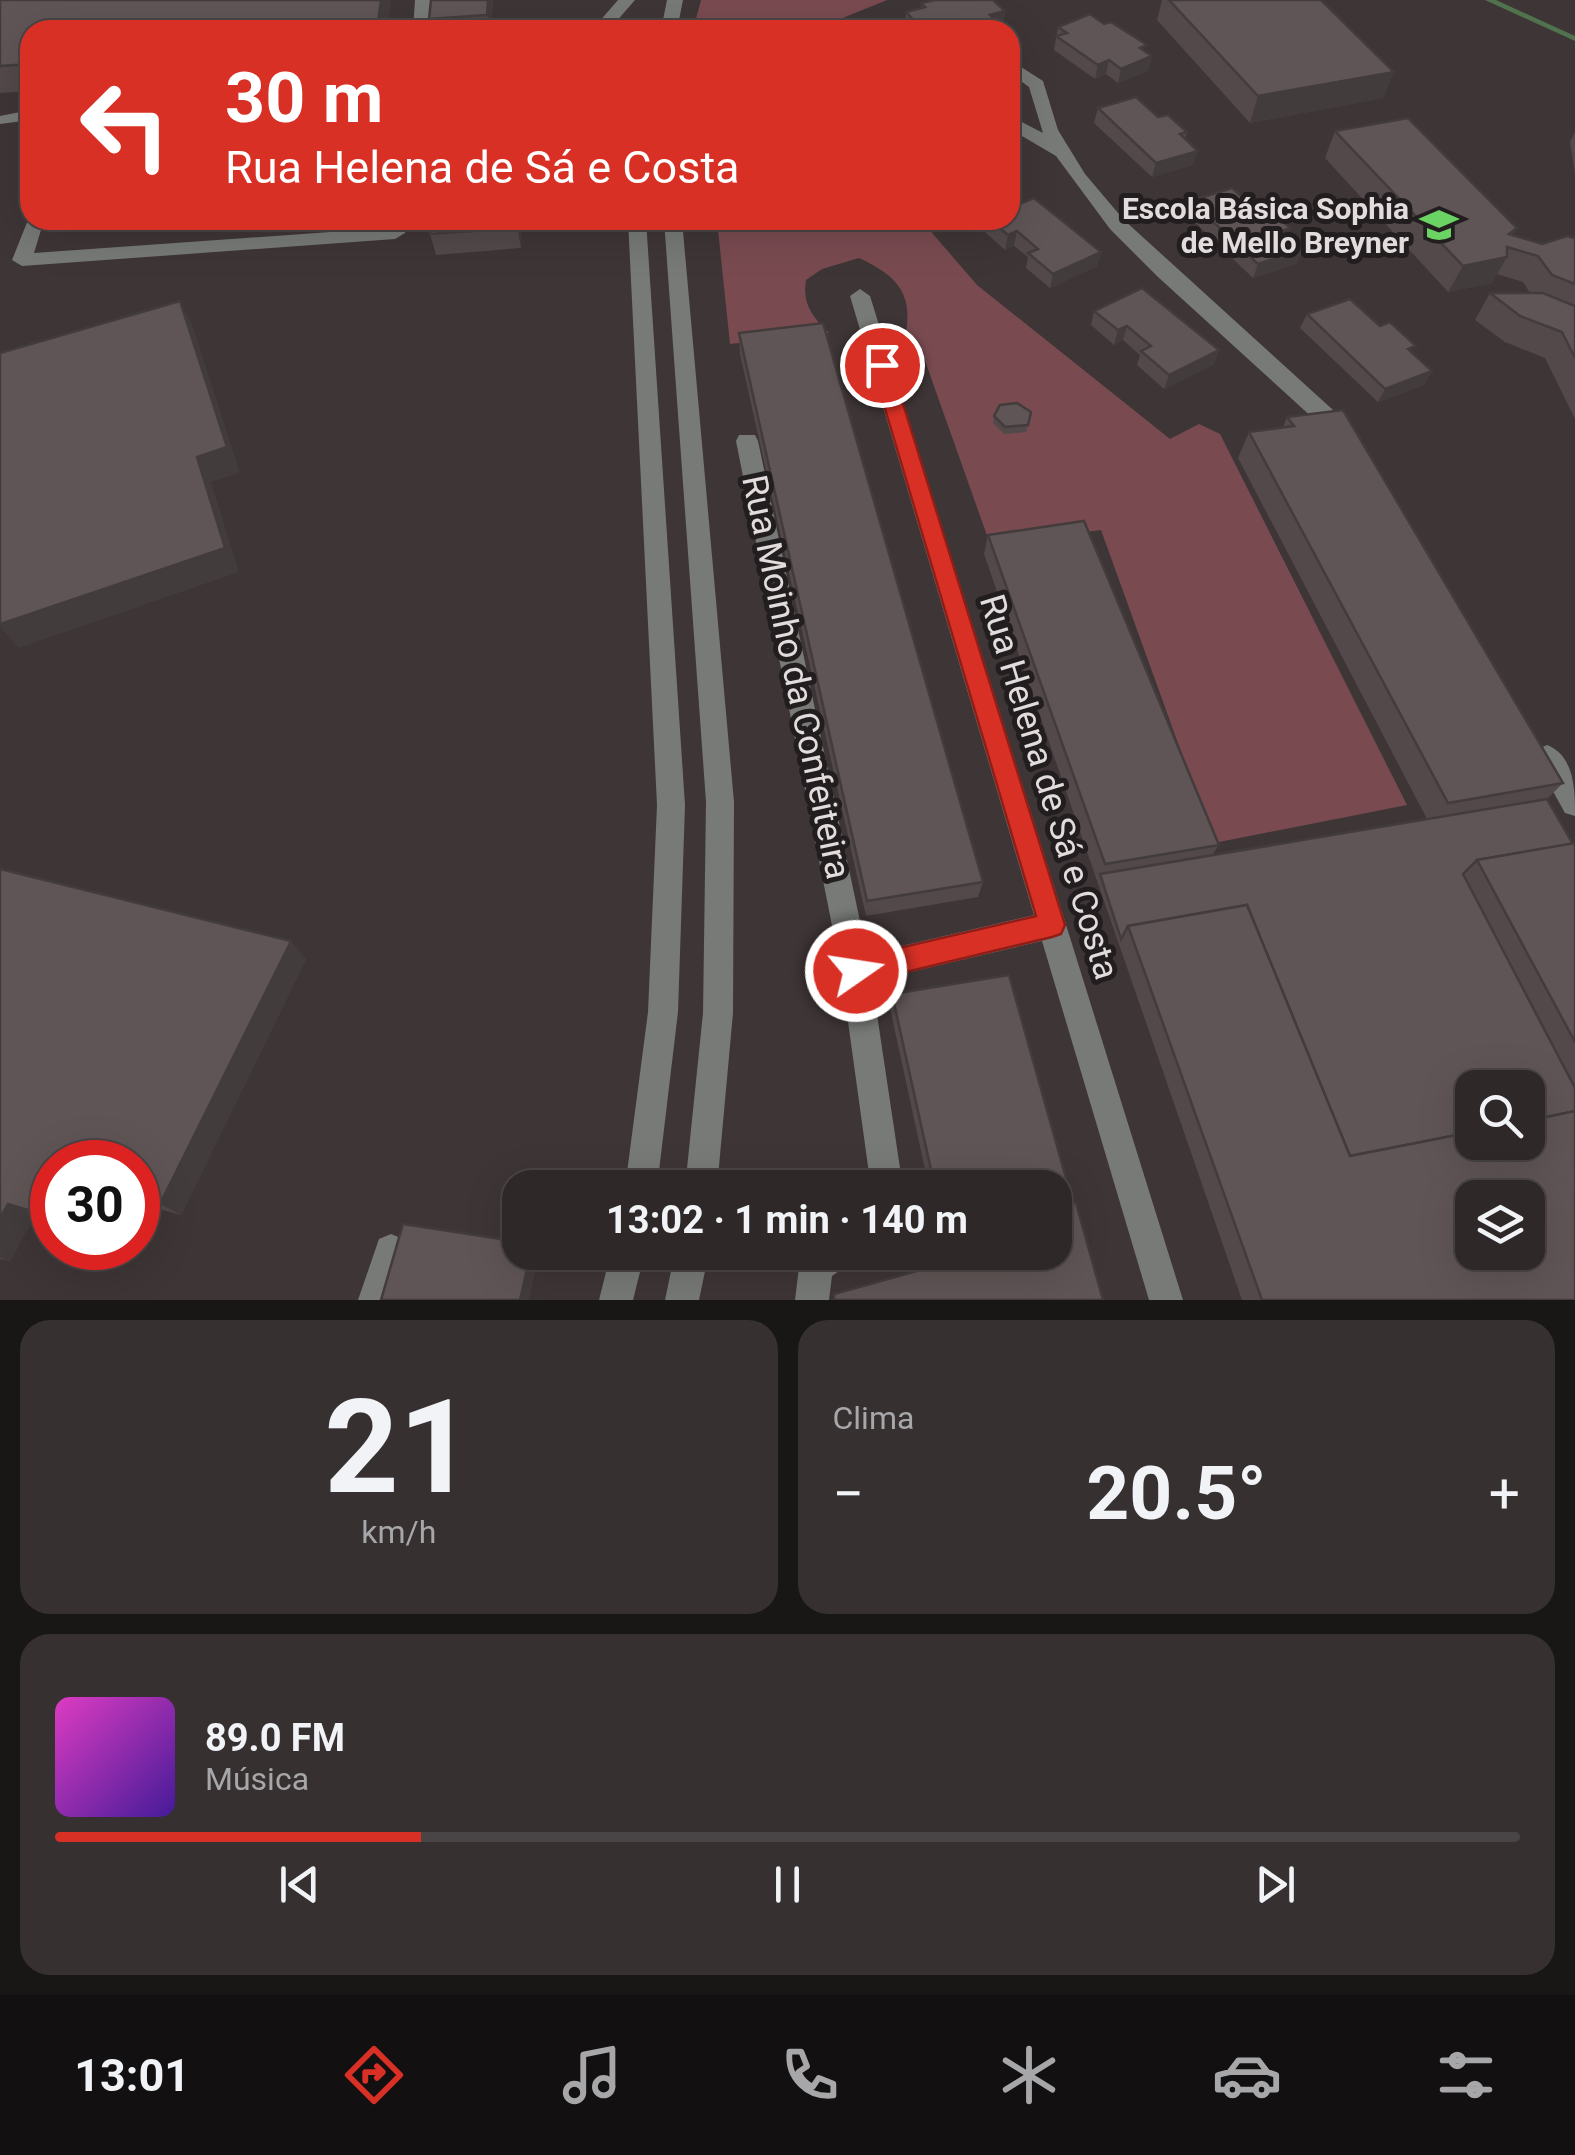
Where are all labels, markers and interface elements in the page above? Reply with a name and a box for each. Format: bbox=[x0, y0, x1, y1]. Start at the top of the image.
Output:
text: 30 m bbox=[225, 57, 383, 139]
icon: left bbox=[60, 60, 190, 190]
text: Rua Helena de Sá e Costa bbox=[225, 141, 740, 194]
place label: Escola Básica Sophia de Mello Breyner bbox=[1122, 191, 1409, 260]
school or university icon: Escola Básica Sophia de Mello Breyner bbox=[1418, 204, 1460, 246]
pin bbox=[840, 323, 925, 408]
icon: arrive bbox=[855, 338, 910, 393]
street label: Rua Moinho da Confeiteira bbox=[733, 471, 859, 883]
street label: Rua Helena de Sá e Costa bbox=[971, 590, 1127, 984]
position arrow bbox=[804, 919, 908, 1023]
map controls bbox=[1455, 1070, 1545, 1270]
button: search bbox=[1455, 1070, 1545, 1160]
speed limit sign: 30 bbox=[30, 1140, 160, 1270]
button: layers bbox=[1455, 1180, 1545, 1270]
text: 13:02 · 1 min · 140 m bbox=[606, 1198, 968, 1242]
text: 21 bbox=[324, 1371, 473, 1524]
text: Clima bbox=[833, 1399, 914, 1437]
text: 20.5° bbox=[1086, 1449, 1266, 1537]
text: − bbox=[833, 1462, 864, 1526]
text: + bbox=[1489, 1462, 1520, 1526]
text: km/h bbox=[361, 1513, 436, 1551]
text: 89.0 FM bbox=[205, 1716, 345, 1760]
text: Música bbox=[205, 1760, 309, 1798]
icon: previous bbox=[272, 1857, 327, 1912]
icon: pause bbox=[760, 1857, 815, 1912]
icon: next bbox=[1248, 1857, 1303, 1912]
icon: directions bbox=[339, 2040, 409, 2110]
icon: music bbox=[557, 2040, 627, 2110]
icon: phone bbox=[775, 2040, 845, 2110]
icon: climate bbox=[994, 2040, 1064, 2110]
icon: car bbox=[1212, 2040, 1282, 2110]
icon: filters bbox=[1431, 2040, 1501, 2110]
text: 13:01 bbox=[74, 2049, 190, 2102]

